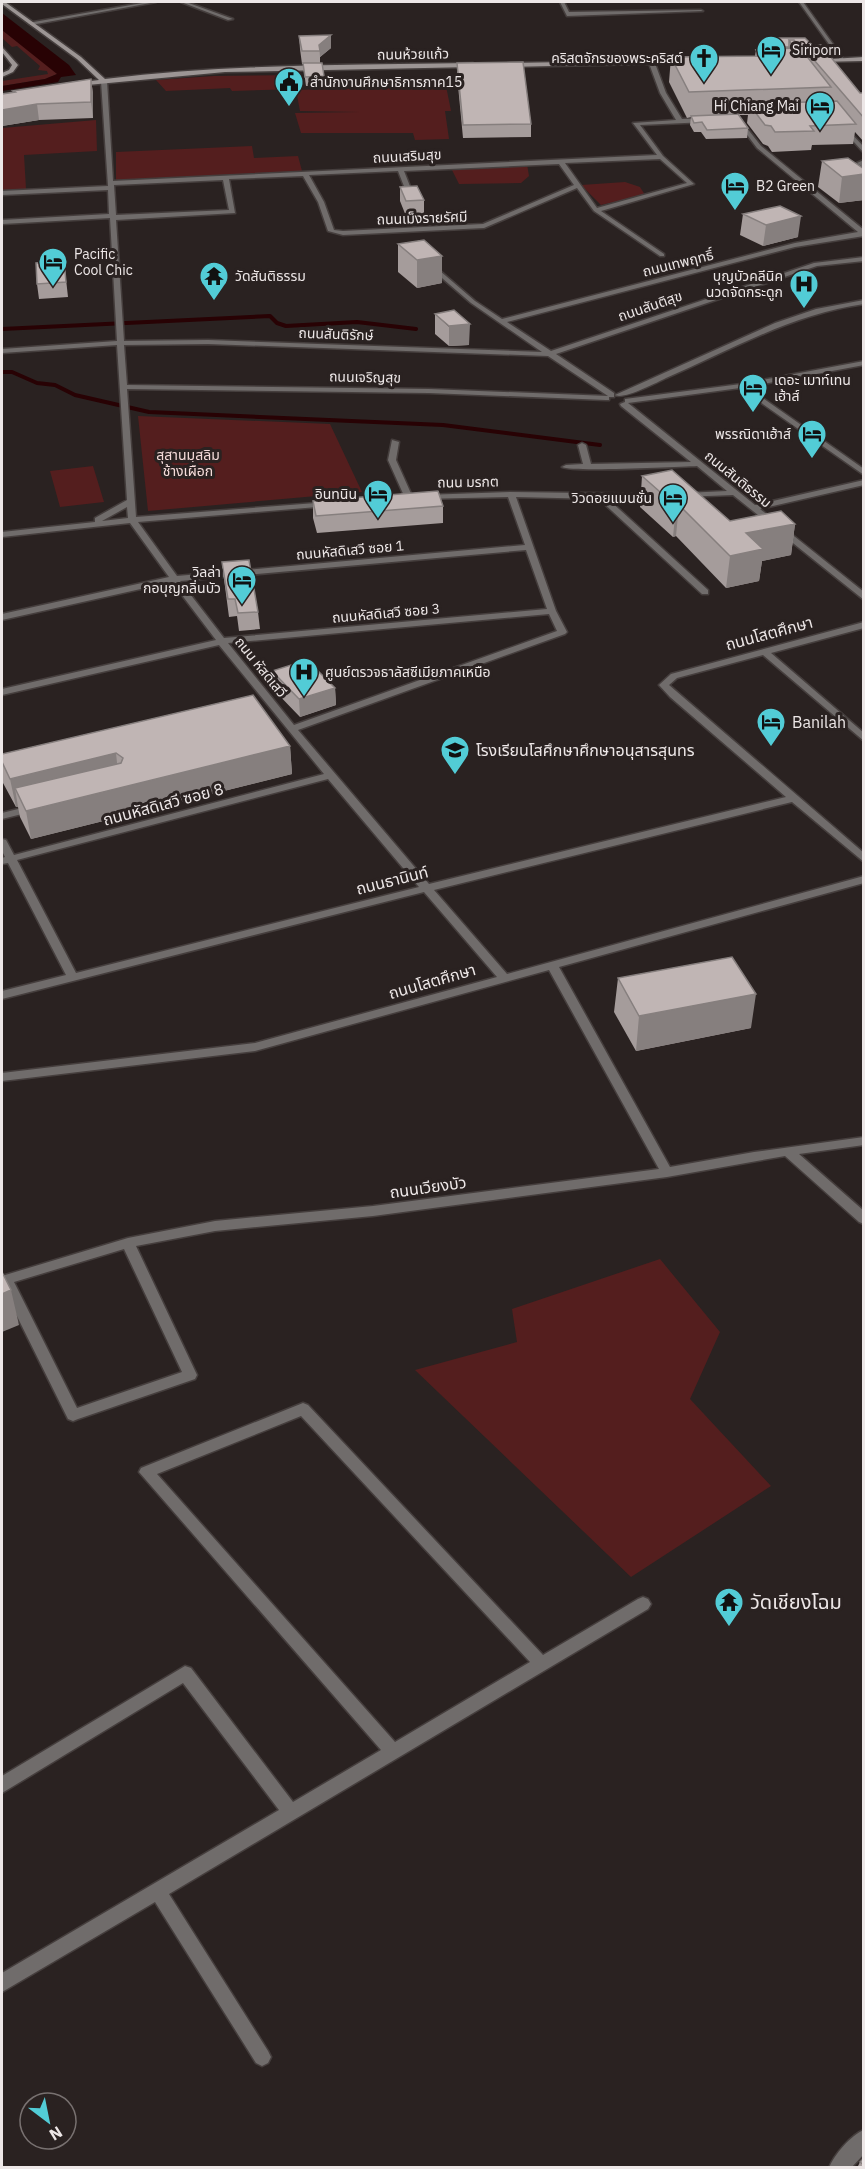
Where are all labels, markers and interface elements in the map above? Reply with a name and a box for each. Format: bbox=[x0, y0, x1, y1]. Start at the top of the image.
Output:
hotel icon: Siriporn bbox=[755, 34, 787, 76]
place label: Siriporn bbox=[792, 41, 841, 59]
church icon: คริสตจักรของพระคริสต์ bbox=[688, 42, 720, 84]
street label: ถนนห้วยแก้ว bbox=[377, 44, 449, 64]
place label: คริสตจักรของพระคริสต์ bbox=[551, 49, 683, 67]
public building icon: สำนักงานศึกษาธิการภาค15 bbox=[273, 66, 305, 108]
place label: สำนักงานศึกษาธิการภาค15 bbox=[310, 73, 462, 91]
hotel icon: Hi Chiang Mai bbox=[804, 90, 836, 132]
place label: Hi Chiang Mai bbox=[714, 97, 799, 115]
street label: ถนนเสริมสุข bbox=[372, 145, 442, 167]
hotel icon: B2 Green bbox=[719, 170, 751, 212]
place label: B2 Green bbox=[756, 177, 815, 195]
street label: ถนนเม็งรายรัศมี bbox=[376, 207, 468, 229]
place label: Pacific Cool Chic bbox=[74, 245, 133, 279]
street label: ถนนเทพฤทธิ์ bbox=[641, 245, 716, 281]
hotel icon: Pacific Cool Chic bbox=[37, 246, 69, 288]
temple icon: วัดสันติธรรม bbox=[198, 260, 230, 302]
place label: วัดสันติธรรม bbox=[235, 267, 306, 285]
place label: บุญบัวคลีนิค นวดจัดกระดูก bbox=[706, 267, 783, 301]
hospital icon: บุญบัวคลีนิค นวดจัดกระดูก bbox=[788, 268, 820, 310]
street label: ถนนสันติสุข bbox=[616, 287, 684, 325]
street label: ถนนสันติรักษ์ bbox=[298, 324, 374, 344]
street label: ถนนเจริญสุข bbox=[329, 367, 401, 387]
place label: เดอะ เมาท์เทน เฮ้าส์ bbox=[774, 371, 851, 405]
hotel icon: เดอะ เมาท์เทน เฮ้าส์ bbox=[737, 372, 769, 414]
hotel icon: พรรณิดาเฮ้าส์ bbox=[796, 418, 828, 460]
place label: พรรณิดาเฮ้าส์ bbox=[715, 425, 791, 443]
park label: สุสานมุสลิม ช้างเผือก bbox=[156, 446, 220, 480]
street label: ถนนสันติธรรม bbox=[701, 447, 775, 511]
street label: ถนน มรกต bbox=[437, 472, 499, 492]
hotel icon: อินทนิน bbox=[362, 478, 394, 520]
hotel icon: วิวดอยแมนชั่น bbox=[657, 482, 689, 524]
place label: อินทนิน bbox=[315, 485, 357, 503]
place label: วิวดอยแมนชั่น bbox=[571, 489, 652, 507]
street label: ถนนหัสดิเสวี ซอย 1 bbox=[295, 536, 405, 564]
place label: วิลล่า กอบุญกลิ่นบัว bbox=[143, 563, 221, 597]
hotel icon: วิลล่า กอบุญกลิ่นบัว bbox=[226, 564, 258, 606]
street label: ถนนหัสดิเสวี ซอย 3 bbox=[331, 599, 441, 627]
street label: ถนนโสตศึกษา bbox=[723, 612, 815, 654]
street label: ถนน หัสดิเสวี bbox=[231, 633, 291, 701]
hospital icon: ศูนย์ตรวจธาลัสซีเมียภาคเหนือ bbox=[288, 656, 320, 698]
place label: ศูนย์ตรวจธาลัสซีเมียภาคเหนือ bbox=[325, 663, 491, 681]
hotel icon: Banilah bbox=[755, 706, 787, 748]
place label: Banilah bbox=[792, 712, 846, 732]
school or university icon: โรงเรียนโสศึกษาศึกษาอนุสารสุนทร bbox=[439, 734, 471, 776]
place label: โรงเรียนโสศึกษาศึกษาอนุสารสุนทร bbox=[476, 740, 695, 760]
street label: ถนนหัสดิเสวี ซอย 8 bbox=[101, 778, 225, 830]
street label: ถนนธานินท์ bbox=[354, 861, 430, 899]
street label: ถนนโสตศึกษา bbox=[386, 959, 478, 1003]
street label: ถนนเวียงบัว bbox=[388, 1172, 468, 1202]
temple icon: วัดเชียงโฉม bbox=[713, 1586, 745, 1628]
place label: วัดเชียงโฉม bbox=[750, 1588, 842, 1615]
north arrow bbox=[18, 2091, 78, 2151]
text: N bbox=[46, 2122, 66, 2145]

